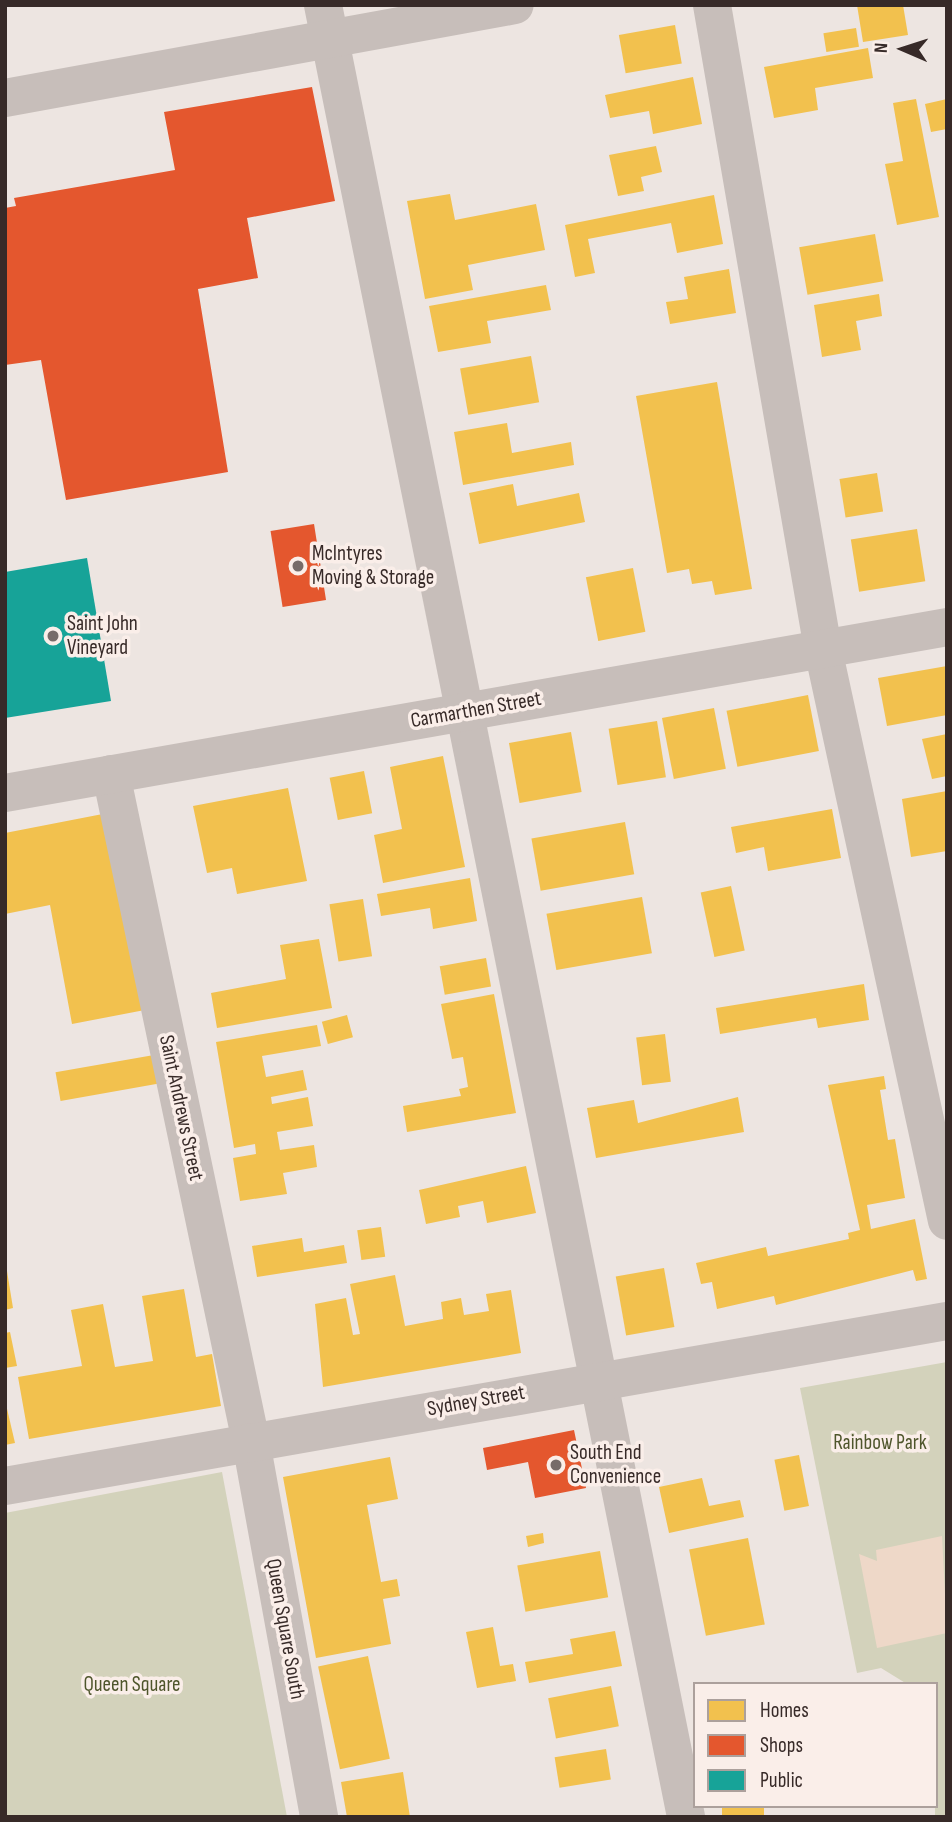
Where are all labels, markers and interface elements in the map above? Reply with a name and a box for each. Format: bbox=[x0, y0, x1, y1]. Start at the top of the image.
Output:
north arrow bbox=[868, 14, 938, 84]
text: N bbox=[870, 42, 893, 54]
place label: McIntyres Moving & Storage bbox=[312, 541, 434, 591]
marker: McIntyres Moving & Storage bbox=[290, 558, 306, 574]
place label: Saint John Vineyard bbox=[67, 611, 138, 661]
marker: Saint John Vineyard bbox=[45, 628, 61, 644]
street label: Carmarthen Street bbox=[409, 686, 543, 734]
street label: Saint Andrews Street bbox=[153, 1033, 209, 1183]
street label: Sydney Street bbox=[425, 1380, 527, 1422]
park label: Rainbow Park bbox=[833, 1430, 927, 1456]
place label: South End Convenience bbox=[570, 1440, 661, 1490]
marker: South End Convenience bbox=[548, 1457, 564, 1473]
street label: Queen Square South bbox=[260, 1557, 310, 1701]
park label: Queen Square bbox=[83, 1672, 181, 1698]
legend bbox=[693, 1682, 938, 1808]
text: Homes bbox=[760, 1698, 809, 1723]
text: Shops bbox=[760, 1733, 803, 1758]
text: Public bbox=[760, 1768, 803, 1793]

